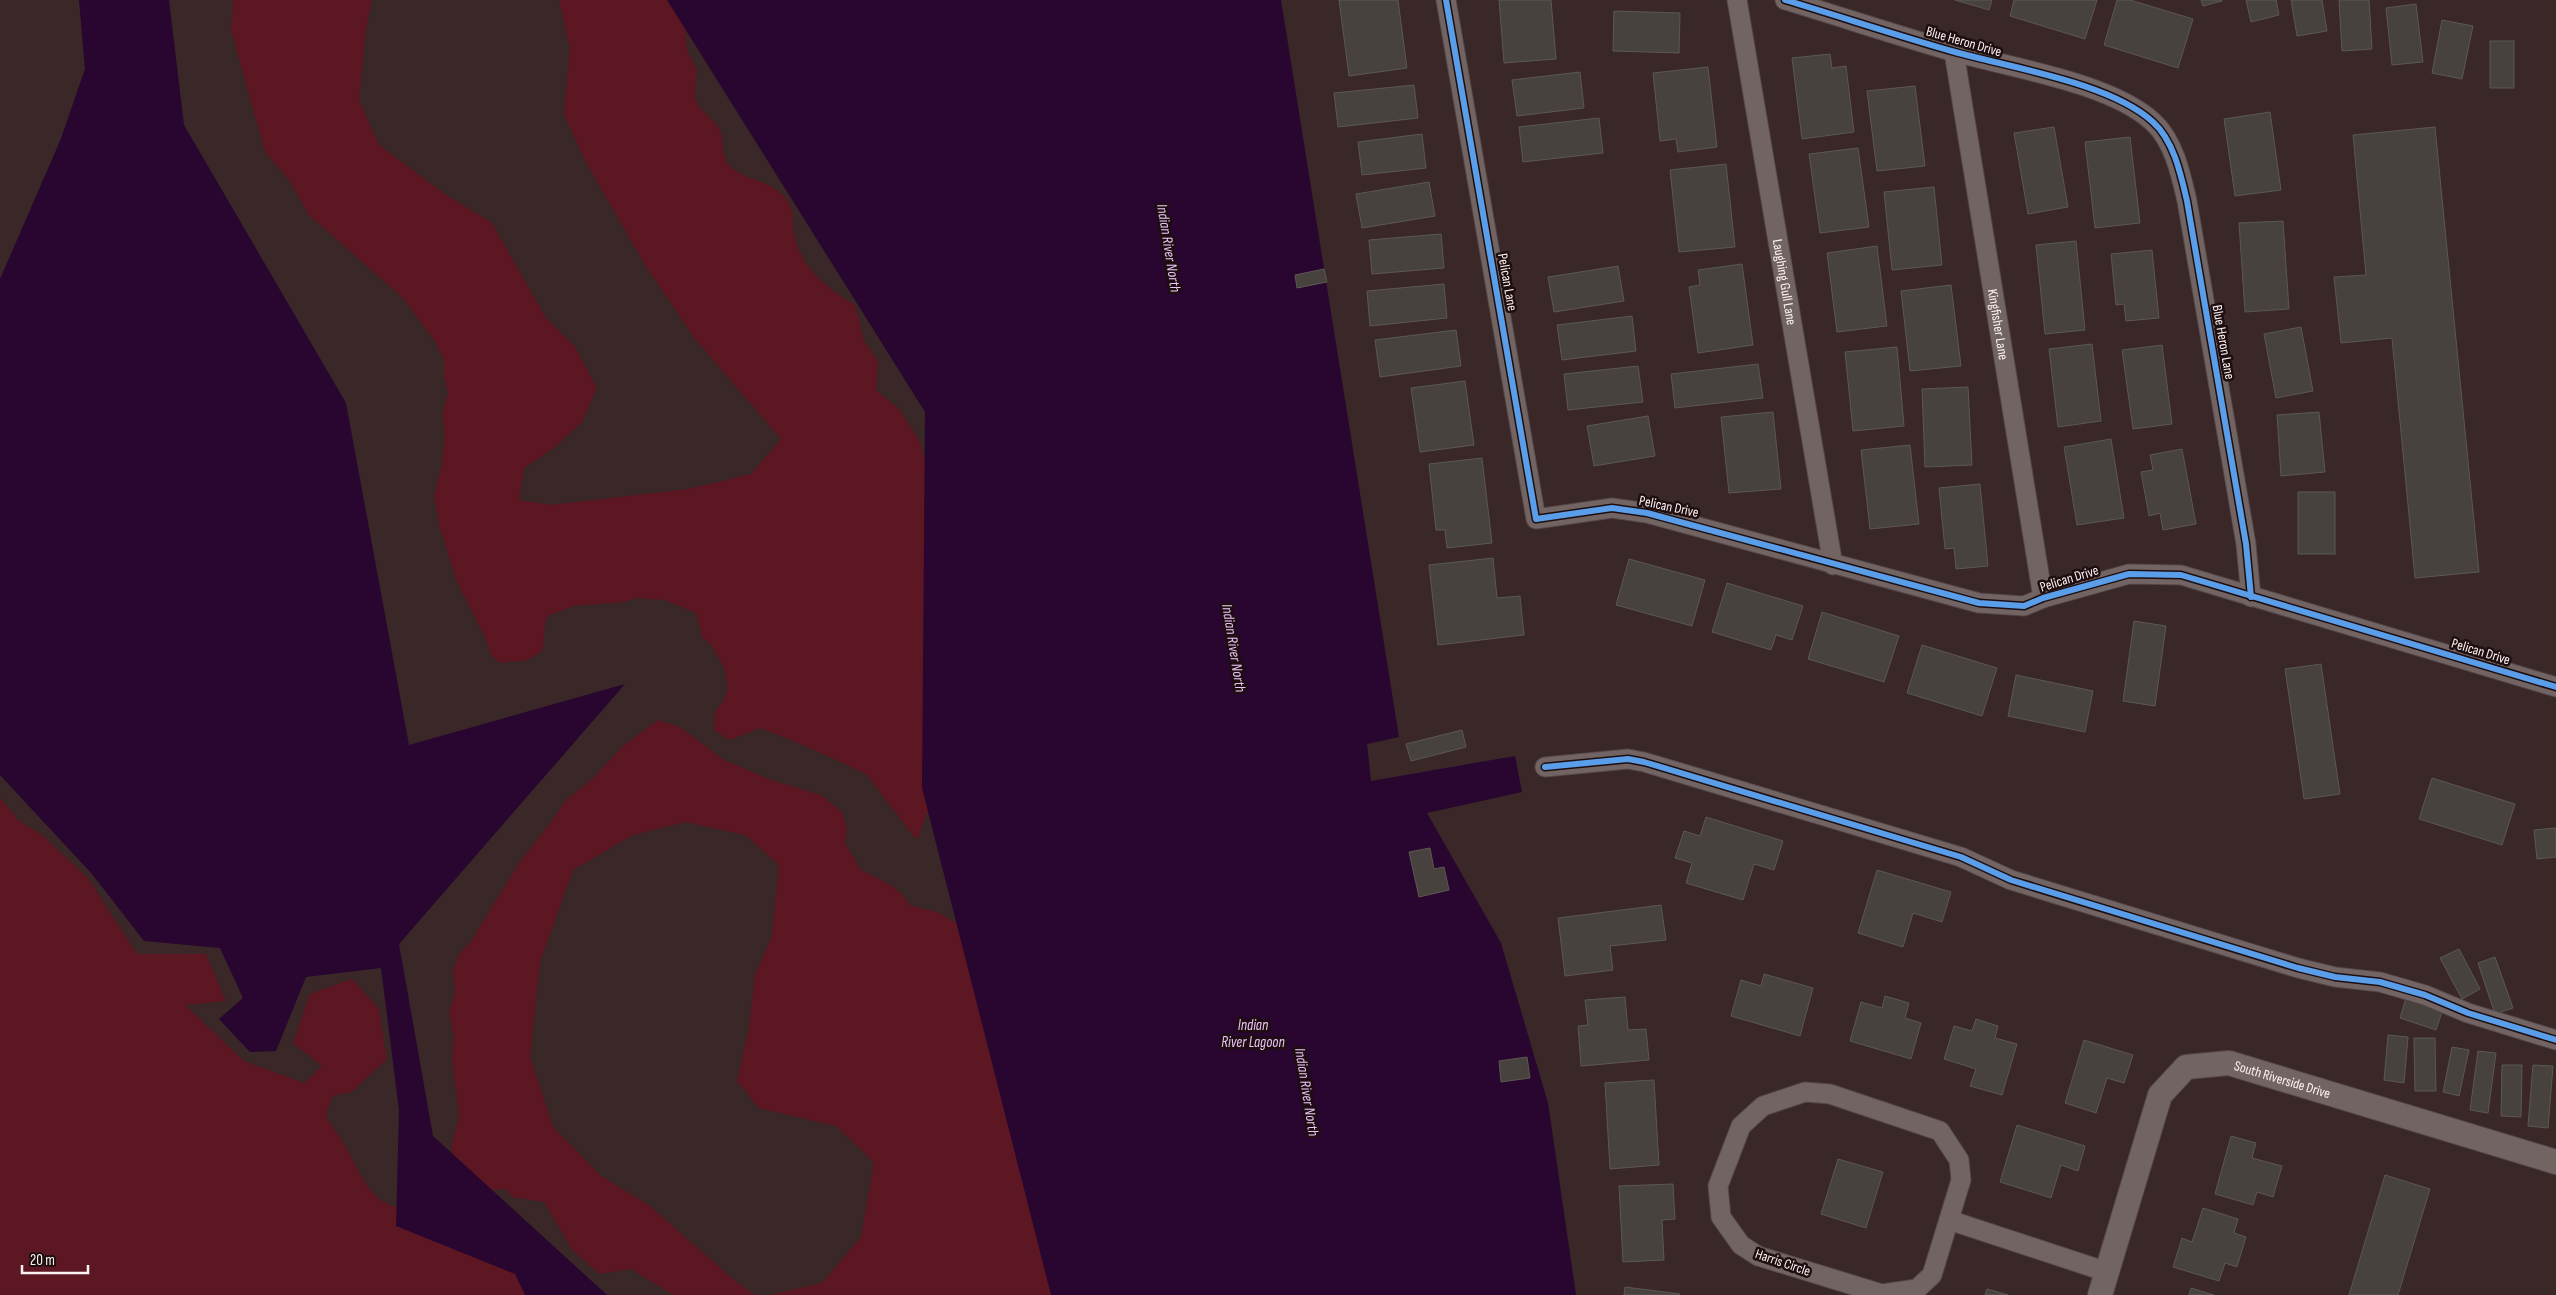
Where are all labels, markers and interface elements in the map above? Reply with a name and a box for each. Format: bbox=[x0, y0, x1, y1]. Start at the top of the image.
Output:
street label: Blue Heron Drive bbox=[1924, 23, 2003, 60]
water label: Indian River North bbox=[1152, 203, 1185, 294]
street label: Laughing Gull Lane bbox=[1769, 238, 1800, 326]
street label: Pelican Lane bbox=[1494, 252, 1521, 312]
street label: Kingfisher Lane bbox=[1984, 288, 2012, 361]
street label: Blue Heron Lane bbox=[2209, 304, 2238, 381]
street label: Pelican Drive bbox=[1638, 492, 1700, 521]
street label: Pelican Drive bbox=[2038, 562, 2101, 595]
water label: Indian River North bbox=[1217, 603, 1250, 694]
street label: Pelican Drive bbox=[2449, 635, 2512, 668]
water label: Indian River Lagoon bbox=[1221, 1016, 1285, 1052]
water label: Indian River North bbox=[1290, 1047, 1323, 1138]
street label: South Riverside Drive bbox=[2232, 1057, 2333, 1102]
scale bar bbox=[22, 1242, 89, 1274]
street label: Harris Circle bbox=[1753, 1245, 1813, 1280]
text: 20 m bbox=[30, 1251, 55, 1270]

